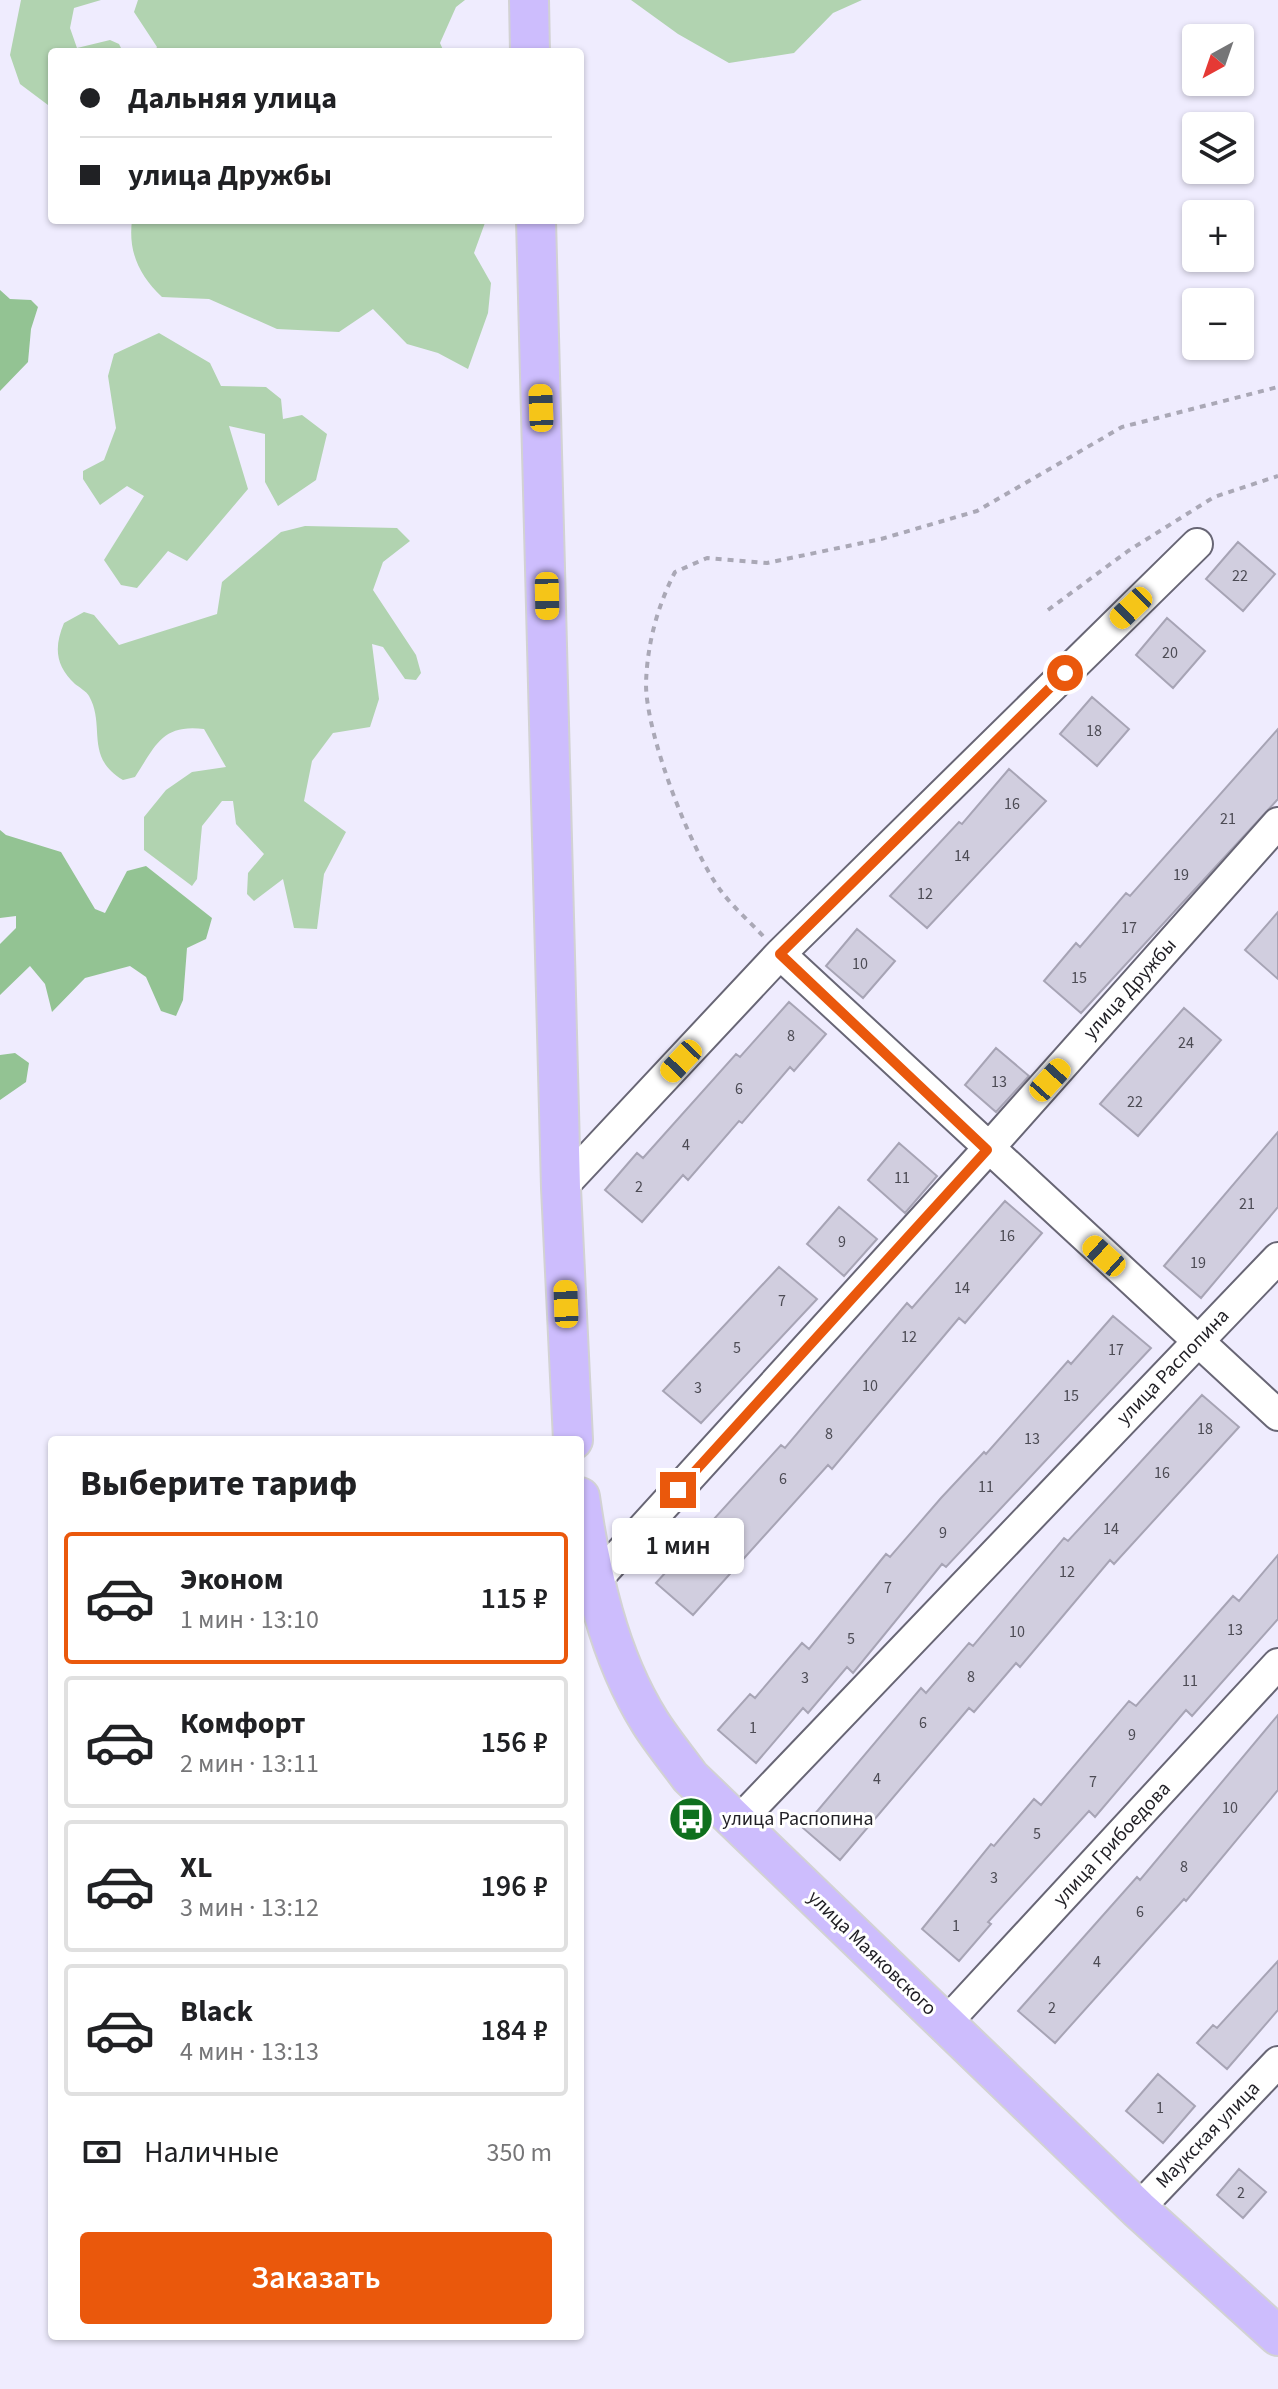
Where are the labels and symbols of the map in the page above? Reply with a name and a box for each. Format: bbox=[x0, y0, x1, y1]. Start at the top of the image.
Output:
north arrow bbox=[1182, 24, 1254, 96]
car bbox=[528, 384, 554, 432]
house number: 22 bbox=[1232, 565, 1248, 587]
car bbox=[535, 572, 559, 620]
car bbox=[1105, 583, 1157, 633]
house number: 20 bbox=[1162, 642, 1178, 664]
route start bbox=[1047, 655, 1083, 691]
house number: 18 bbox=[1086, 720, 1102, 742]
house number: 16 bbox=[1004, 793, 1020, 815]
house number: 21 bbox=[1220, 808, 1236, 830]
house number: 14 bbox=[954, 845, 970, 867]
house number: 19 bbox=[1173, 864, 1189, 886]
house number: 12 bbox=[917, 883, 933, 905]
house number: 17 bbox=[1121, 917, 1137, 939]
street label: улица Дружбы bbox=[1077, 932, 1183, 1046]
house number: 10 bbox=[852, 953, 868, 975]
house number: 15 bbox=[1071, 967, 1087, 989]
house number: 8 bbox=[787, 1025, 795, 1047]
house number: 24 bbox=[1178, 1032, 1194, 1054]
car bbox=[656, 1035, 706, 1087]
car bbox=[1025, 1054, 1075, 1106]
house number: 13 bbox=[991, 1071, 1007, 1093]
house number: 6 bbox=[735, 1078, 743, 1100]
house number: 22 bbox=[1127, 1091, 1143, 1113]
house number: 4 bbox=[682, 1134, 690, 1156]
house number: 11 bbox=[894, 1167, 910, 1189]
house number: 2 bbox=[635, 1176, 643, 1198]
house number: 21 bbox=[1239, 1193, 1255, 1215]
house number: 16 bbox=[999, 1225, 1015, 1247]
house number: 9 bbox=[838, 1231, 846, 1253]
car bbox=[1078, 1231, 1130, 1281]
house number: 19 bbox=[1190, 1252, 1206, 1274]
house number: 14 bbox=[954, 1277, 970, 1299]
car bbox=[553, 1280, 579, 1328]
house number: 7 bbox=[778, 1290, 786, 1312]
street label: улица Распопина bbox=[1110, 1303, 1236, 1431]
house number: 12 bbox=[901, 1326, 917, 1348]
house number: 5 bbox=[733, 1337, 741, 1359]
house number: 17 bbox=[1108, 1339, 1124, 1361]
house number: 10 bbox=[862, 1375, 878, 1397]
house number: 3 bbox=[694, 1377, 702, 1399]
house number: 15 bbox=[1063, 1385, 1079, 1407]
house number: 18 bbox=[1197, 1418, 1213, 1440]
house number: 8 bbox=[825, 1423, 833, 1445]
house number: 13 bbox=[1024, 1428, 1040, 1450]
house number: 16 bbox=[1154, 1462, 1170, 1484]
house number: 6 bbox=[779, 1468, 787, 1490]
route end bbox=[660, 1472, 696, 1508]
house number: 11 bbox=[978, 1476, 994, 1498]
callout: 1 мин bbox=[612, 1518, 744, 1574]
house number: 14 bbox=[1103, 1518, 1119, 1540]
house number: 9 bbox=[939, 1522, 947, 1544]
house number: 12 bbox=[1059, 1561, 1075, 1583]
house number: 7 bbox=[884, 1577, 892, 1599]
house number: 13 bbox=[1227, 1619, 1243, 1641]
house number: 10 bbox=[1009, 1621, 1025, 1643]
house number: 5 bbox=[847, 1628, 855, 1650]
house number: 8 bbox=[967, 1666, 975, 1688]
house number: 3 bbox=[801, 1667, 809, 1689]
house number: 11 bbox=[1182, 1670, 1198, 1692]
house number: 6 bbox=[919, 1712, 927, 1734]
house number: 1 bbox=[749, 1717, 757, 1739]
house number: 9 bbox=[1128, 1724, 1136, 1746]
house number: 4 bbox=[873, 1768, 881, 1790]
house number: 7 bbox=[1089, 1771, 1097, 1793]
street label: улица Грибоедова bbox=[1047, 1776, 1177, 1912]
bus stop icon: улица Распопина bbox=[667, 1795, 715, 1843]
house number: 10 bbox=[1222, 1797, 1238, 1819]
place label: улица Распопина bbox=[722, 1805, 874, 1833]
house number: 5 bbox=[1033, 1823, 1041, 1845]
house number: 8 bbox=[1180, 1856, 1188, 1878]
house number: 3 bbox=[990, 1867, 998, 1889]
street label: улица Маяковского bbox=[801, 1884, 943, 2022]
house number: 6 bbox=[1136, 1901, 1144, 1923]
house number: 1 bbox=[952, 1915, 960, 1937]
house number: 4 bbox=[1093, 1951, 1101, 1973]
house number: 2 bbox=[1048, 1997, 1056, 2019]
street label: Маукская улица bbox=[1150, 2075, 1266, 2195]
house number: 1 bbox=[1156, 2097, 1164, 2119]
house number: 2 bbox=[1237, 2182, 1245, 2204]

